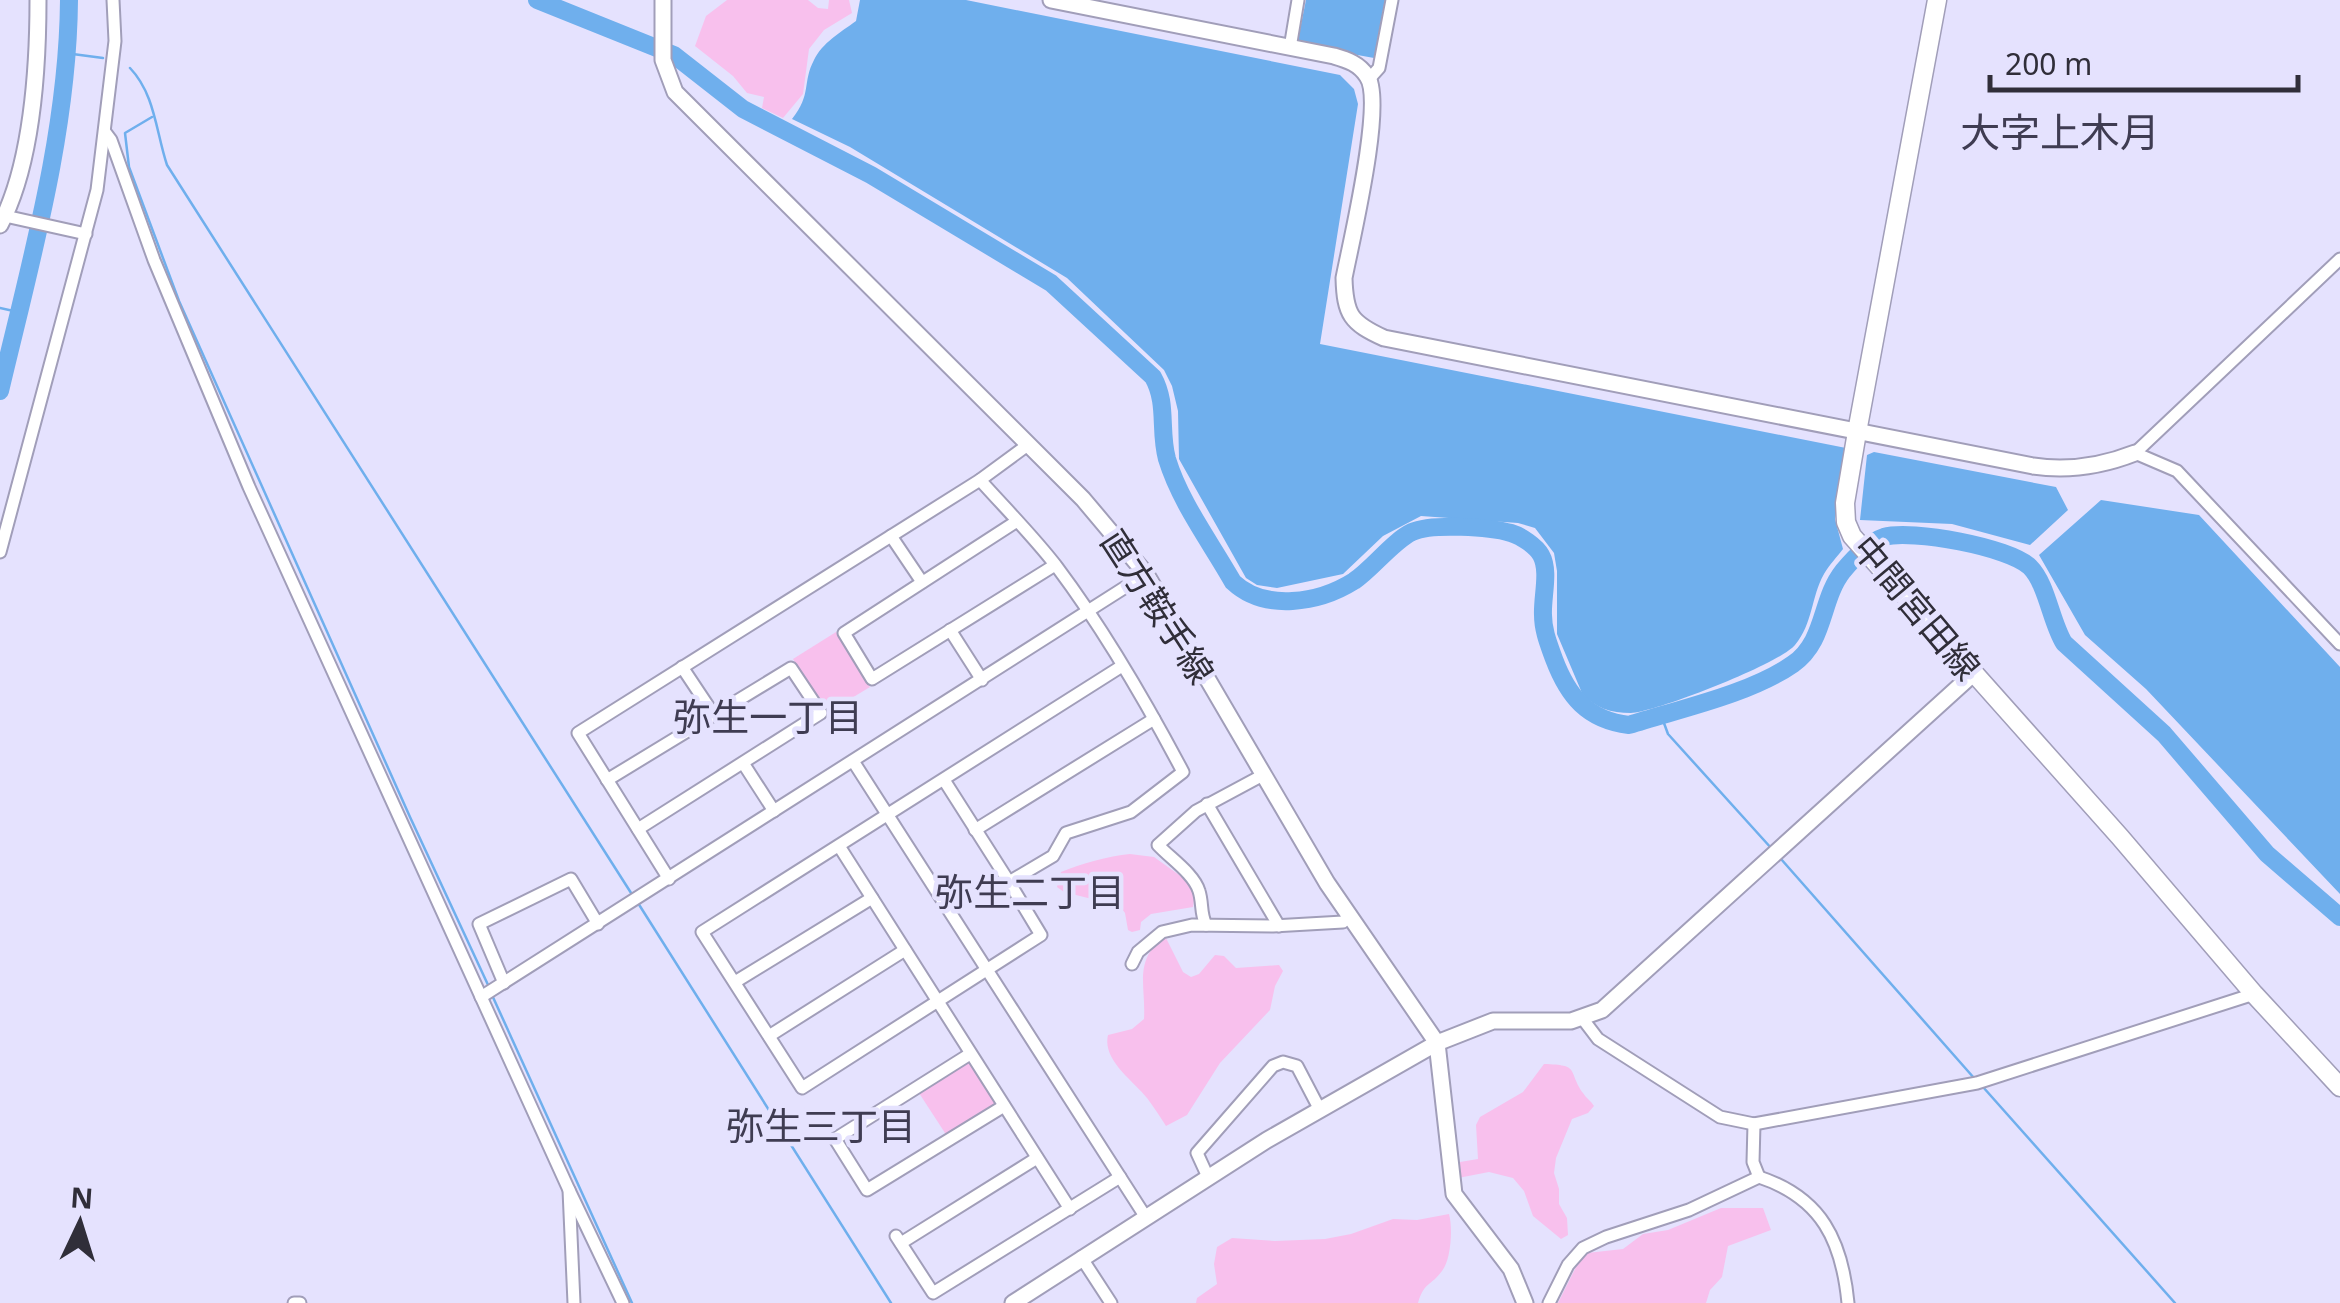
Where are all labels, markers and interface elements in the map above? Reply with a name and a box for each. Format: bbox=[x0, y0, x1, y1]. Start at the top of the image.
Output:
scale bar bbox=[1990, 30, 2298, 92]
text: 200 m bbox=[2005, 43, 2092, 84]
district label: 大字上木月 bbox=[1960, 104, 2160, 159]
street label: 直方鞍手線 bbox=[1091, 520, 1225, 692]
street label: 中間宮田線 bbox=[1843, 525, 1991, 689]
district label: 弥生一丁目 bbox=[673, 690, 863, 742]
district label: 弥生二丁目 bbox=[935, 865, 1125, 917]
district label: 弥生三丁目 bbox=[726, 1099, 916, 1151]
north arrow bbox=[30, 1173, 130, 1273]
text: N bbox=[69, 1177, 94, 1217]

